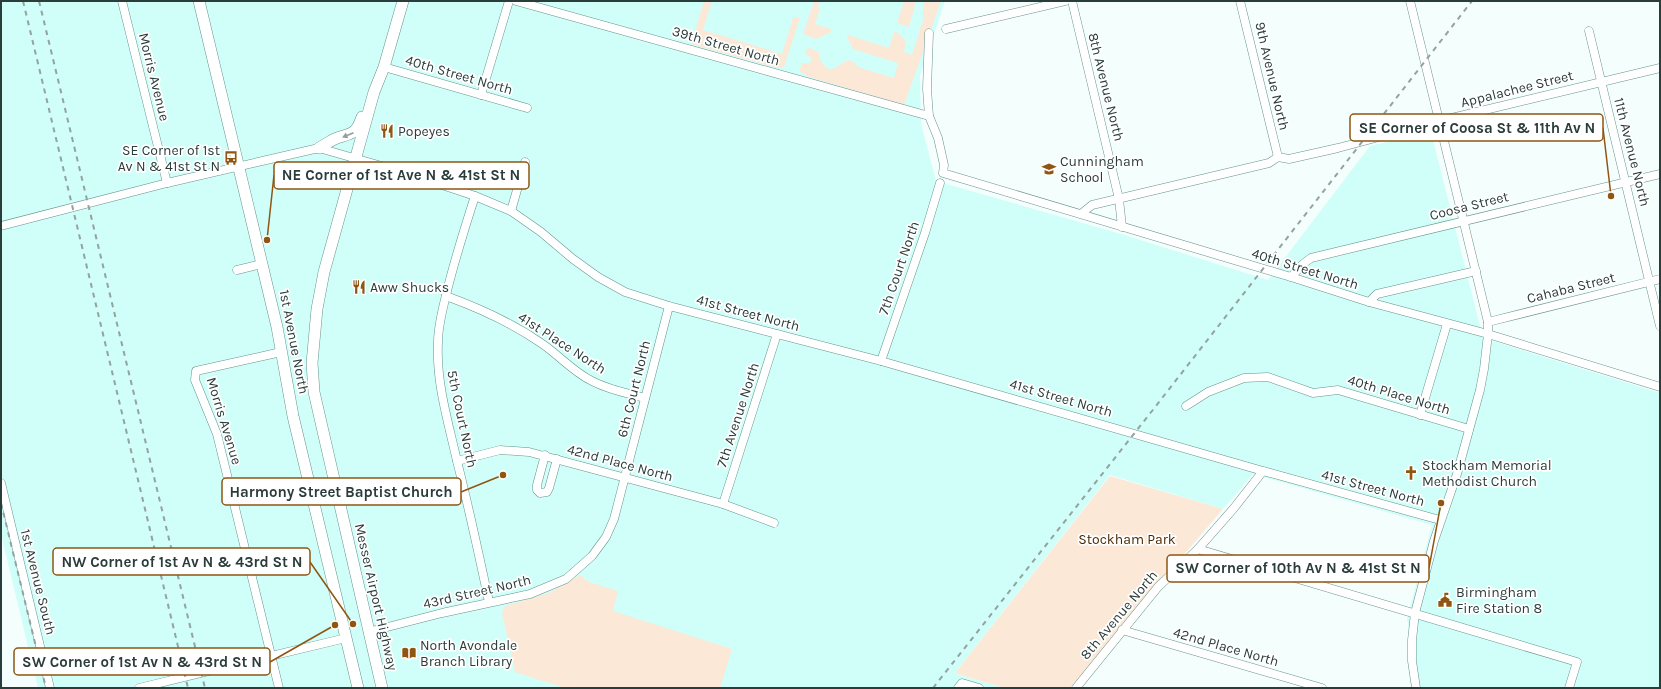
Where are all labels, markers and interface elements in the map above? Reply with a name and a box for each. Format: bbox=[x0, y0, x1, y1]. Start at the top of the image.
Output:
street label: 9th Avenue North bbox=[1251, 20, 1293, 132]
street label: 39th Street North bbox=[670, 23, 782, 69]
street label: Morris Avenue bbox=[135, 31, 173, 123]
street label: 8th Avenue North bbox=[1084, 31, 1128, 143]
street label: 40th Street North bbox=[403, 52, 515, 98]
street label: Appalachee Street bbox=[1459, 67, 1575, 111]
street label: 11th Avenue North bbox=[1610, 96, 1654, 208]
callout: SE Corner of Coosa St & 11th Av N bbox=[1350, 114, 1603, 141]
text: SE Corner of Coosa St & 11th Av N bbox=[1359, 119, 1595, 137]
restaurant icon: Popeyes bbox=[379, 123, 395, 139]
place label: Popeyes bbox=[398, 123, 450, 140]
one-way arrow bbox=[341, 132, 353, 138]
place label: SE Corner of 1st Av N & 41st St N bbox=[118, 142, 220, 175]
bus stop icon: SE Corner of 1st Av N & 41st St N bbox=[223, 150, 239, 166]
place label: Cunningham School bbox=[1060, 153, 1144, 186]
school or university icon: Cunningham School bbox=[1041, 161, 1057, 177]
callout: NE Corner of 1st Ave N & 41st St N bbox=[274, 162, 529, 189]
text: NE Corner of 1st Ave N & 41st St N bbox=[282, 166, 520, 184]
street label: Coosa Street bbox=[1428, 188, 1510, 224]
street label: 7th Court North bbox=[875, 219, 923, 317]
street label: 40th Street North bbox=[1249, 245, 1361, 293]
street label: Cahaba Street bbox=[1525, 269, 1617, 307]
restaurant icon: Aww Shucks bbox=[351, 279, 367, 295]
place label: Aww Shucks bbox=[370, 279, 449, 296]
street label: 1st Avenue North bbox=[276, 288, 312, 396]
street label: 41st Street North bbox=[695, 291, 801, 335]
street label: 41st Place North bbox=[515, 308, 609, 378]
street label: 6th Court North bbox=[614, 339, 654, 439]
street label: 7th Avenue North bbox=[713, 361, 763, 469]
street label: 5th Court North bbox=[443, 369, 481, 469]
street label: 40th Place North bbox=[1346, 371, 1452, 419]
street label: Morris Avenue bbox=[203, 375, 245, 467]
street label: 41st Street North bbox=[1008, 375, 1114, 421]
street label: 42nd Place North bbox=[565, 441, 675, 485]
place label: Stockham Memorial Methodist Church bbox=[1422, 457, 1552, 490]
church icon: Stockham Memorial Methodist Church bbox=[1403, 465, 1419, 481]
street label: 41st Street North bbox=[1320, 466, 1426, 510]
callout: Harmony Street Baptist Church bbox=[222, 478, 461, 505]
text: Harmony Street Baptist Church bbox=[229, 483, 453, 501]
street label: Messer Airport Highway bbox=[351, 522, 401, 673]
street label: 1st Avenue South bbox=[17, 527, 59, 637]
park label: Stockham Park bbox=[1078, 531, 1176, 548]
callout: NW Corner of 1st Av N & 43rd St N bbox=[53, 548, 310, 575]
text: NW Corner of 1st Av N & 43rd St N bbox=[61, 553, 303, 571]
callout: SW Corner of 10th Av N & 41st St N bbox=[1167, 555, 1429, 582]
text: SW Corner of 10th Av N & 41st St N bbox=[1175, 559, 1421, 577]
street label: 8th Avenue North bbox=[1077, 567, 1161, 663]
street label: 43rd Street North bbox=[421, 571, 533, 613]
place label: Birmingham Fire Station 8 bbox=[1456, 584, 1542, 617]
public building icon: Birmingham Fire Station 8 bbox=[1437, 592, 1453, 608]
street label: 42nd Place North bbox=[1171, 624, 1281, 670]
place label: North Avondale Branch Library bbox=[420, 637, 517, 670]
library icon: North Avondale Branch Library bbox=[401, 645, 417, 661]
callout: SW Corner of 1st Av N & 43rd St N bbox=[14, 648, 270, 675]
text: SW Corner of 1st Av N & 43rd St N bbox=[22, 653, 262, 671]

